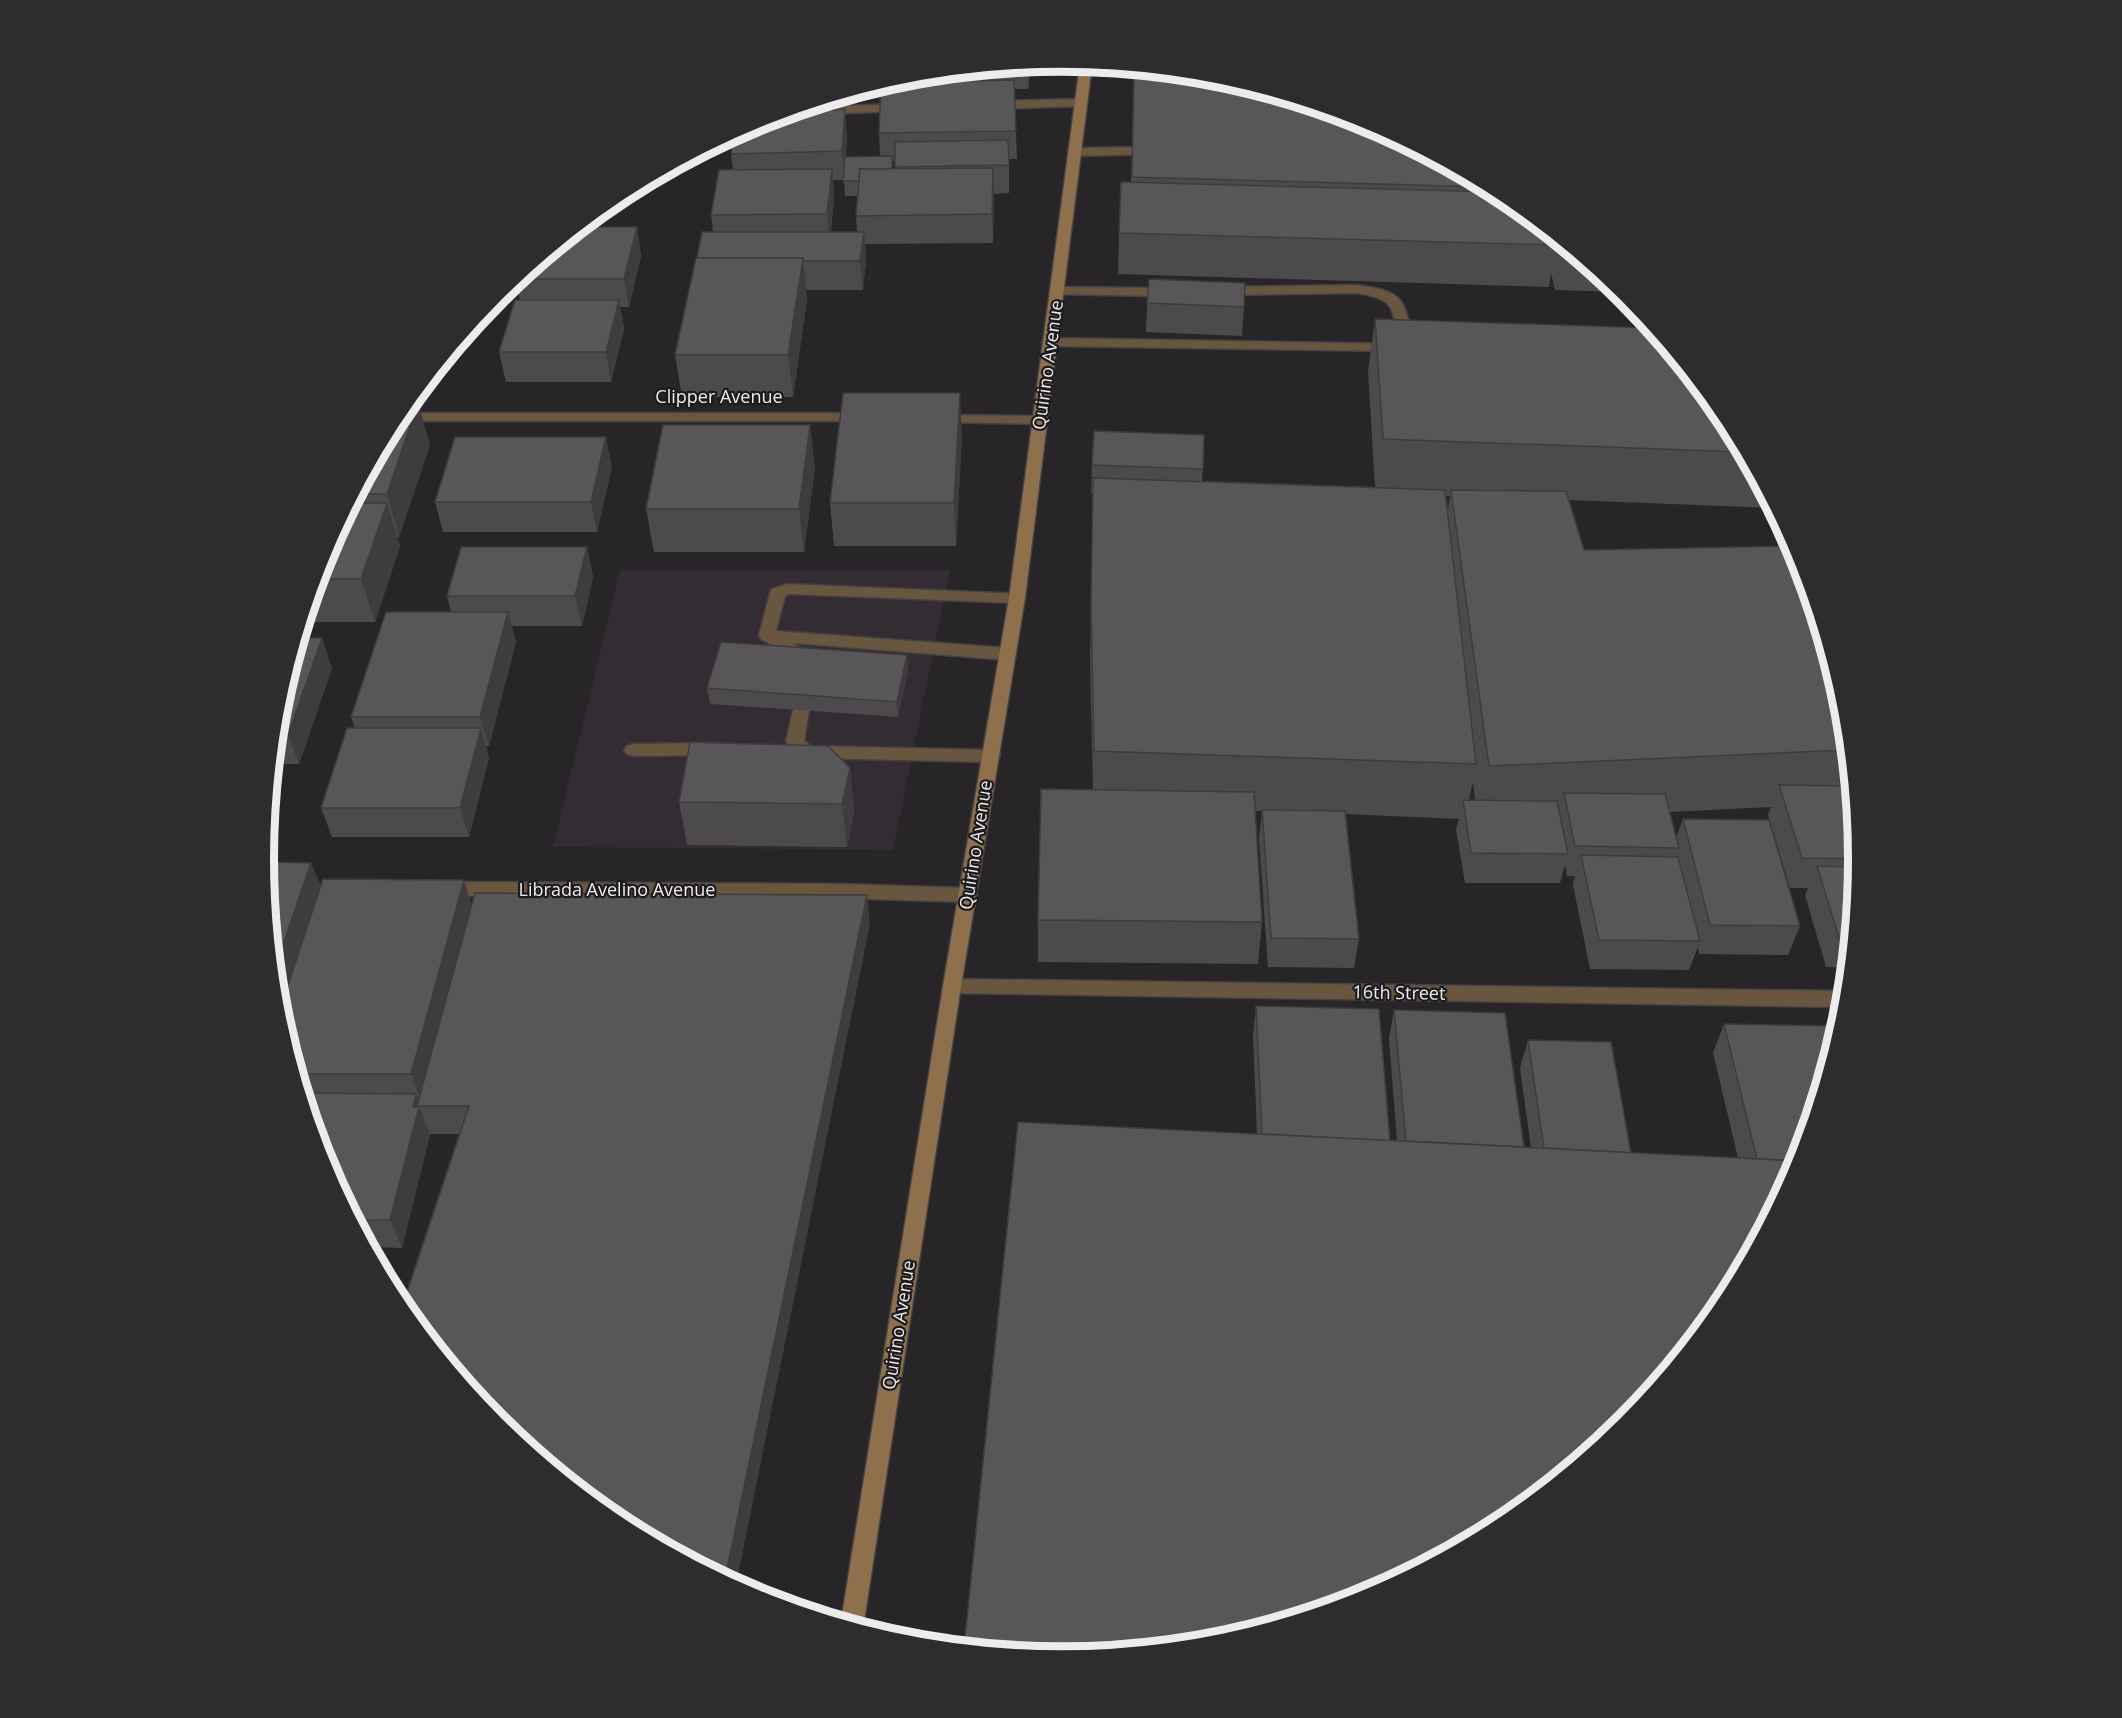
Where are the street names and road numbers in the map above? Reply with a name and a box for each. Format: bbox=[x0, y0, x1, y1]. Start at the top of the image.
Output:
street label: Quirino Avenue bbox=[1026, 298, 1068, 431]
street label: Clipper Avenue bbox=[655, 384, 783, 408]
street label: Quirino Avenue bbox=[953, 778, 997, 911]
street label: Librada Avelino Avenue bbox=[519, 877, 715, 901]
street label: 16th Street bbox=[1352, 979, 1446, 1005]
street label: Quirino Avenue bbox=[876, 1258, 920, 1391]

